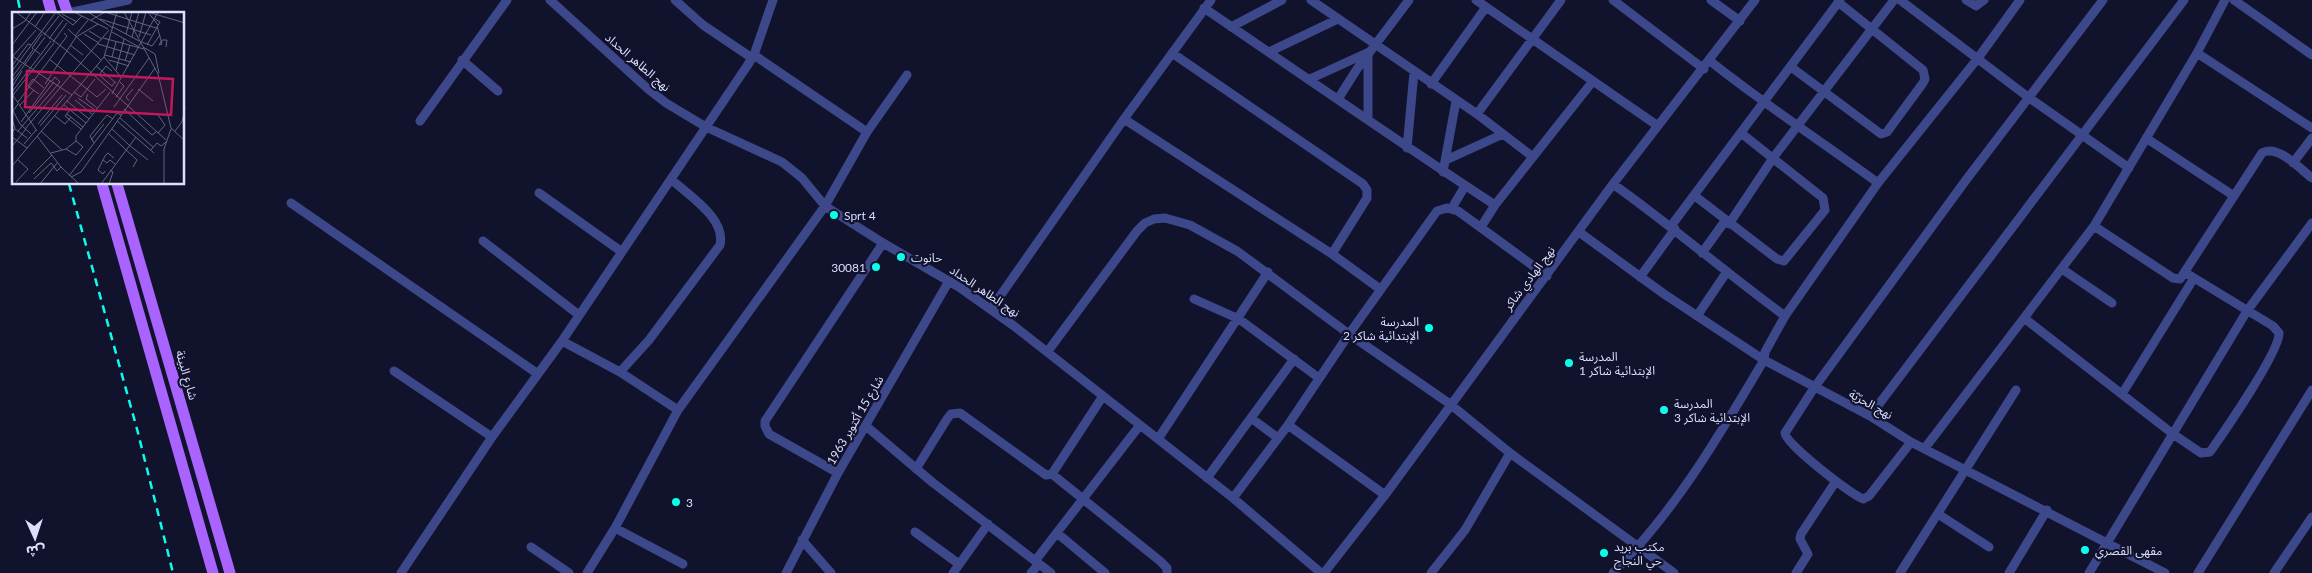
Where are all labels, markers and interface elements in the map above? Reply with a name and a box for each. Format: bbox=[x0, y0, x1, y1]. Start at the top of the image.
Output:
inset map bbox=[12, 12, 185, 185]
street label: نهج الطاهر الحداد bbox=[601, 30, 674, 96]
place label: Sprt 4 bbox=[844, 208, 876, 223]
marker: Sprt 4 bbox=[828, 209, 840, 221]
street label: نهج الهادي شاكر bbox=[1499, 243, 1560, 315]
place label: حانوت bbox=[911, 250, 942, 265]
marker: حانوت bbox=[895, 251, 907, 263]
place label: 30081 bbox=[831, 260, 866, 275]
marker: 30081 bbox=[870, 261, 882, 273]
street label: نهج الطاهر الحداد bbox=[946, 262, 1023, 322]
place label: المدرسة الإبتدائية شاكر 2 bbox=[1343, 314, 1419, 344]
marker: المدرسة الإبتدائية شاكر 2 bbox=[1423, 322, 1435, 334]
street label: شارع البيئة bbox=[171, 348, 201, 402]
place label: المدرسة الإبتدائية شاكر 1 bbox=[1579, 349, 1655, 379]
marker: المدرسة الإبتدائية شاكر 1 bbox=[1563, 357, 1575, 369]
street label: شارع 15 أكتوبر 1963 bbox=[823, 373, 888, 468]
street label: نهج الحرّيّة bbox=[1846, 386, 1895, 424]
place label: المدرسة الإبتدائية شاكر 3 bbox=[1674, 396, 1750, 426]
marker: المدرسة الإبتدائية شاكر 3 bbox=[1658, 404, 1670, 416]
place label: 3 bbox=[686, 495, 693, 510]
marker: 3 bbox=[670, 496, 682, 508]
north arrow bbox=[10, 513, 60, 563]
place label: مكتب بريد حي النجاح bbox=[1614, 539, 1665, 570]
text: ش bbox=[26, 542, 46, 560]
place label: مقهى القصري bbox=[2095, 543, 2162, 560]
marker: مقهى القصري bbox=[2079, 544, 2091, 556]
marker: مكتب بريد حي النجاح bbox=[1598, 547, 1610, 559]

